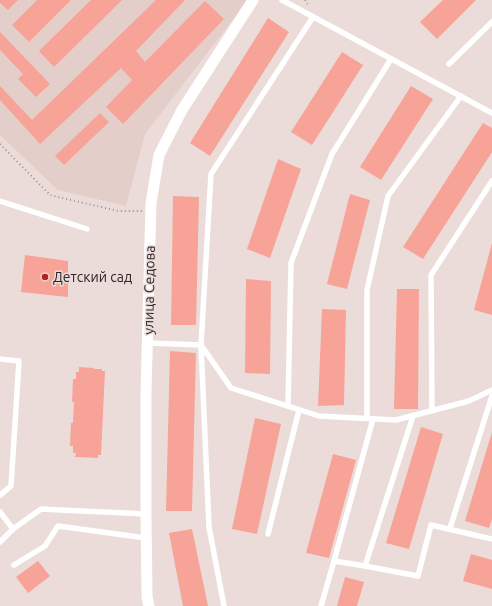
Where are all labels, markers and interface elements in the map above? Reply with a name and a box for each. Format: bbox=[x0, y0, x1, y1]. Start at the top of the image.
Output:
street label: улица Седова bbox=[140, 245, 158, 335]
place label: Детский сад bbox=[53, 269, 132, 285]
marker: Детский сад bbox=[40, 272, 50, 282]

